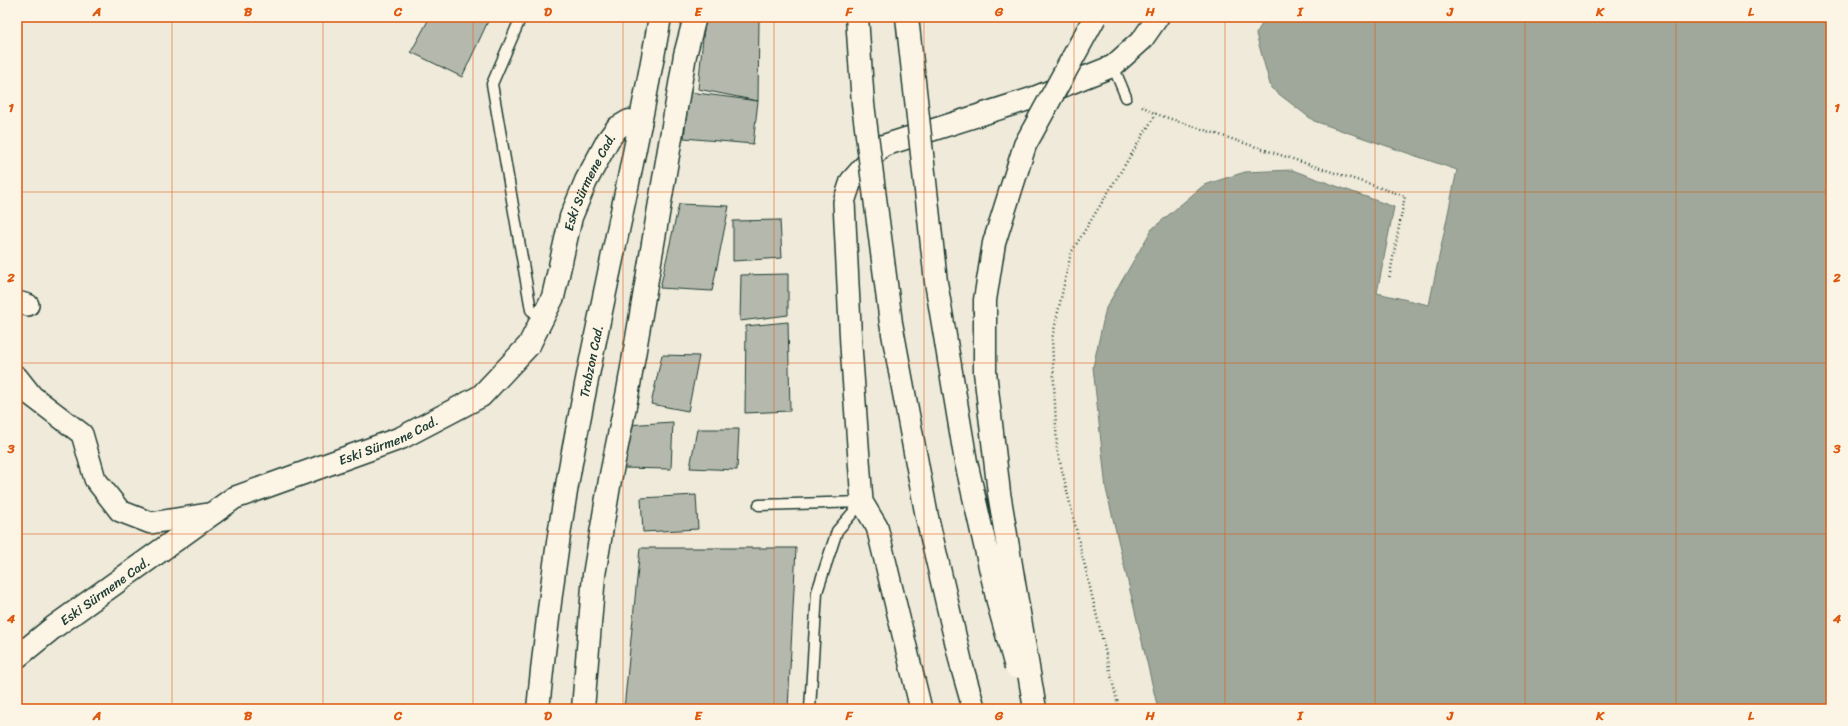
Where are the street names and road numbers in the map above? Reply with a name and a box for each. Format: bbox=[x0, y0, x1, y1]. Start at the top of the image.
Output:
street label: Eski Sürmene Cad. bbox=[557, 128, 622, 233]
street label: Trabzon Cad. bbox=[573, 323, 610, 400]
street label: Eski Sürmene Cad. bbox=[335, 409, 443, 472]
street label: Eski Sürmene Cad. bbox=[55, 551, 155, 631]

